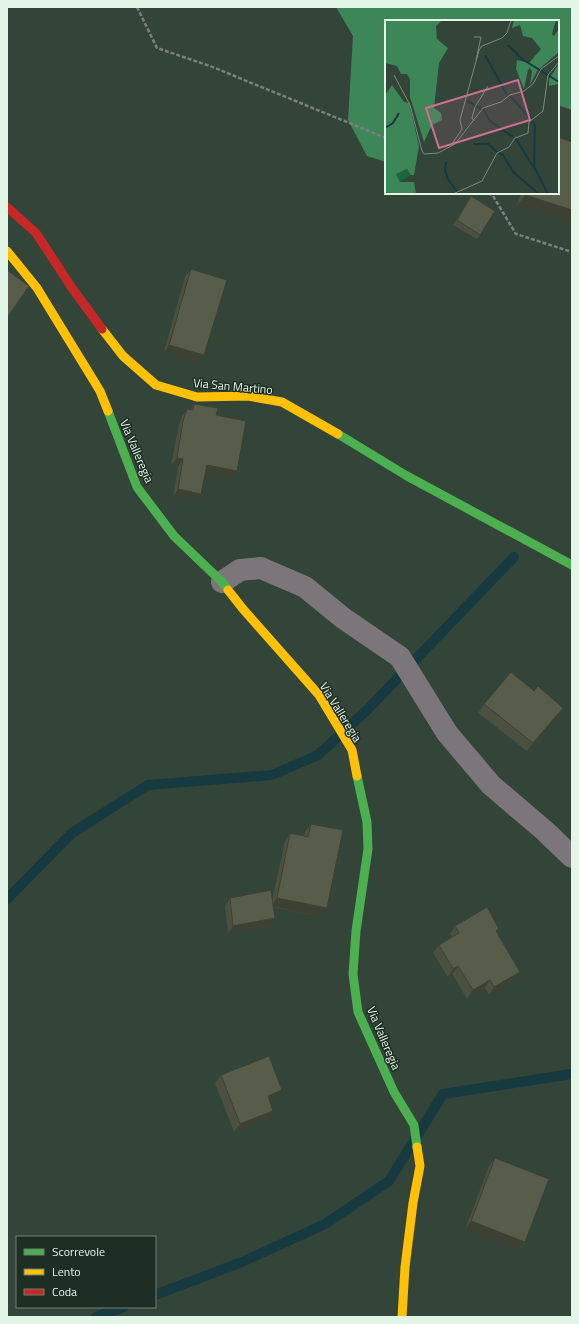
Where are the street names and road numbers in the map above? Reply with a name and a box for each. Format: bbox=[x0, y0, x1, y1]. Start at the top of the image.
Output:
street label: Via San Martino bbox=[192, 373, 274, 399]
street label: Via Valleregia bbox=[115, 416, 159, 486]
street label: Via Valleregia bbox=[315, 678, 367, 746]
street label: Via Valleregia bbox=[362, 1003, 406, 1073]

